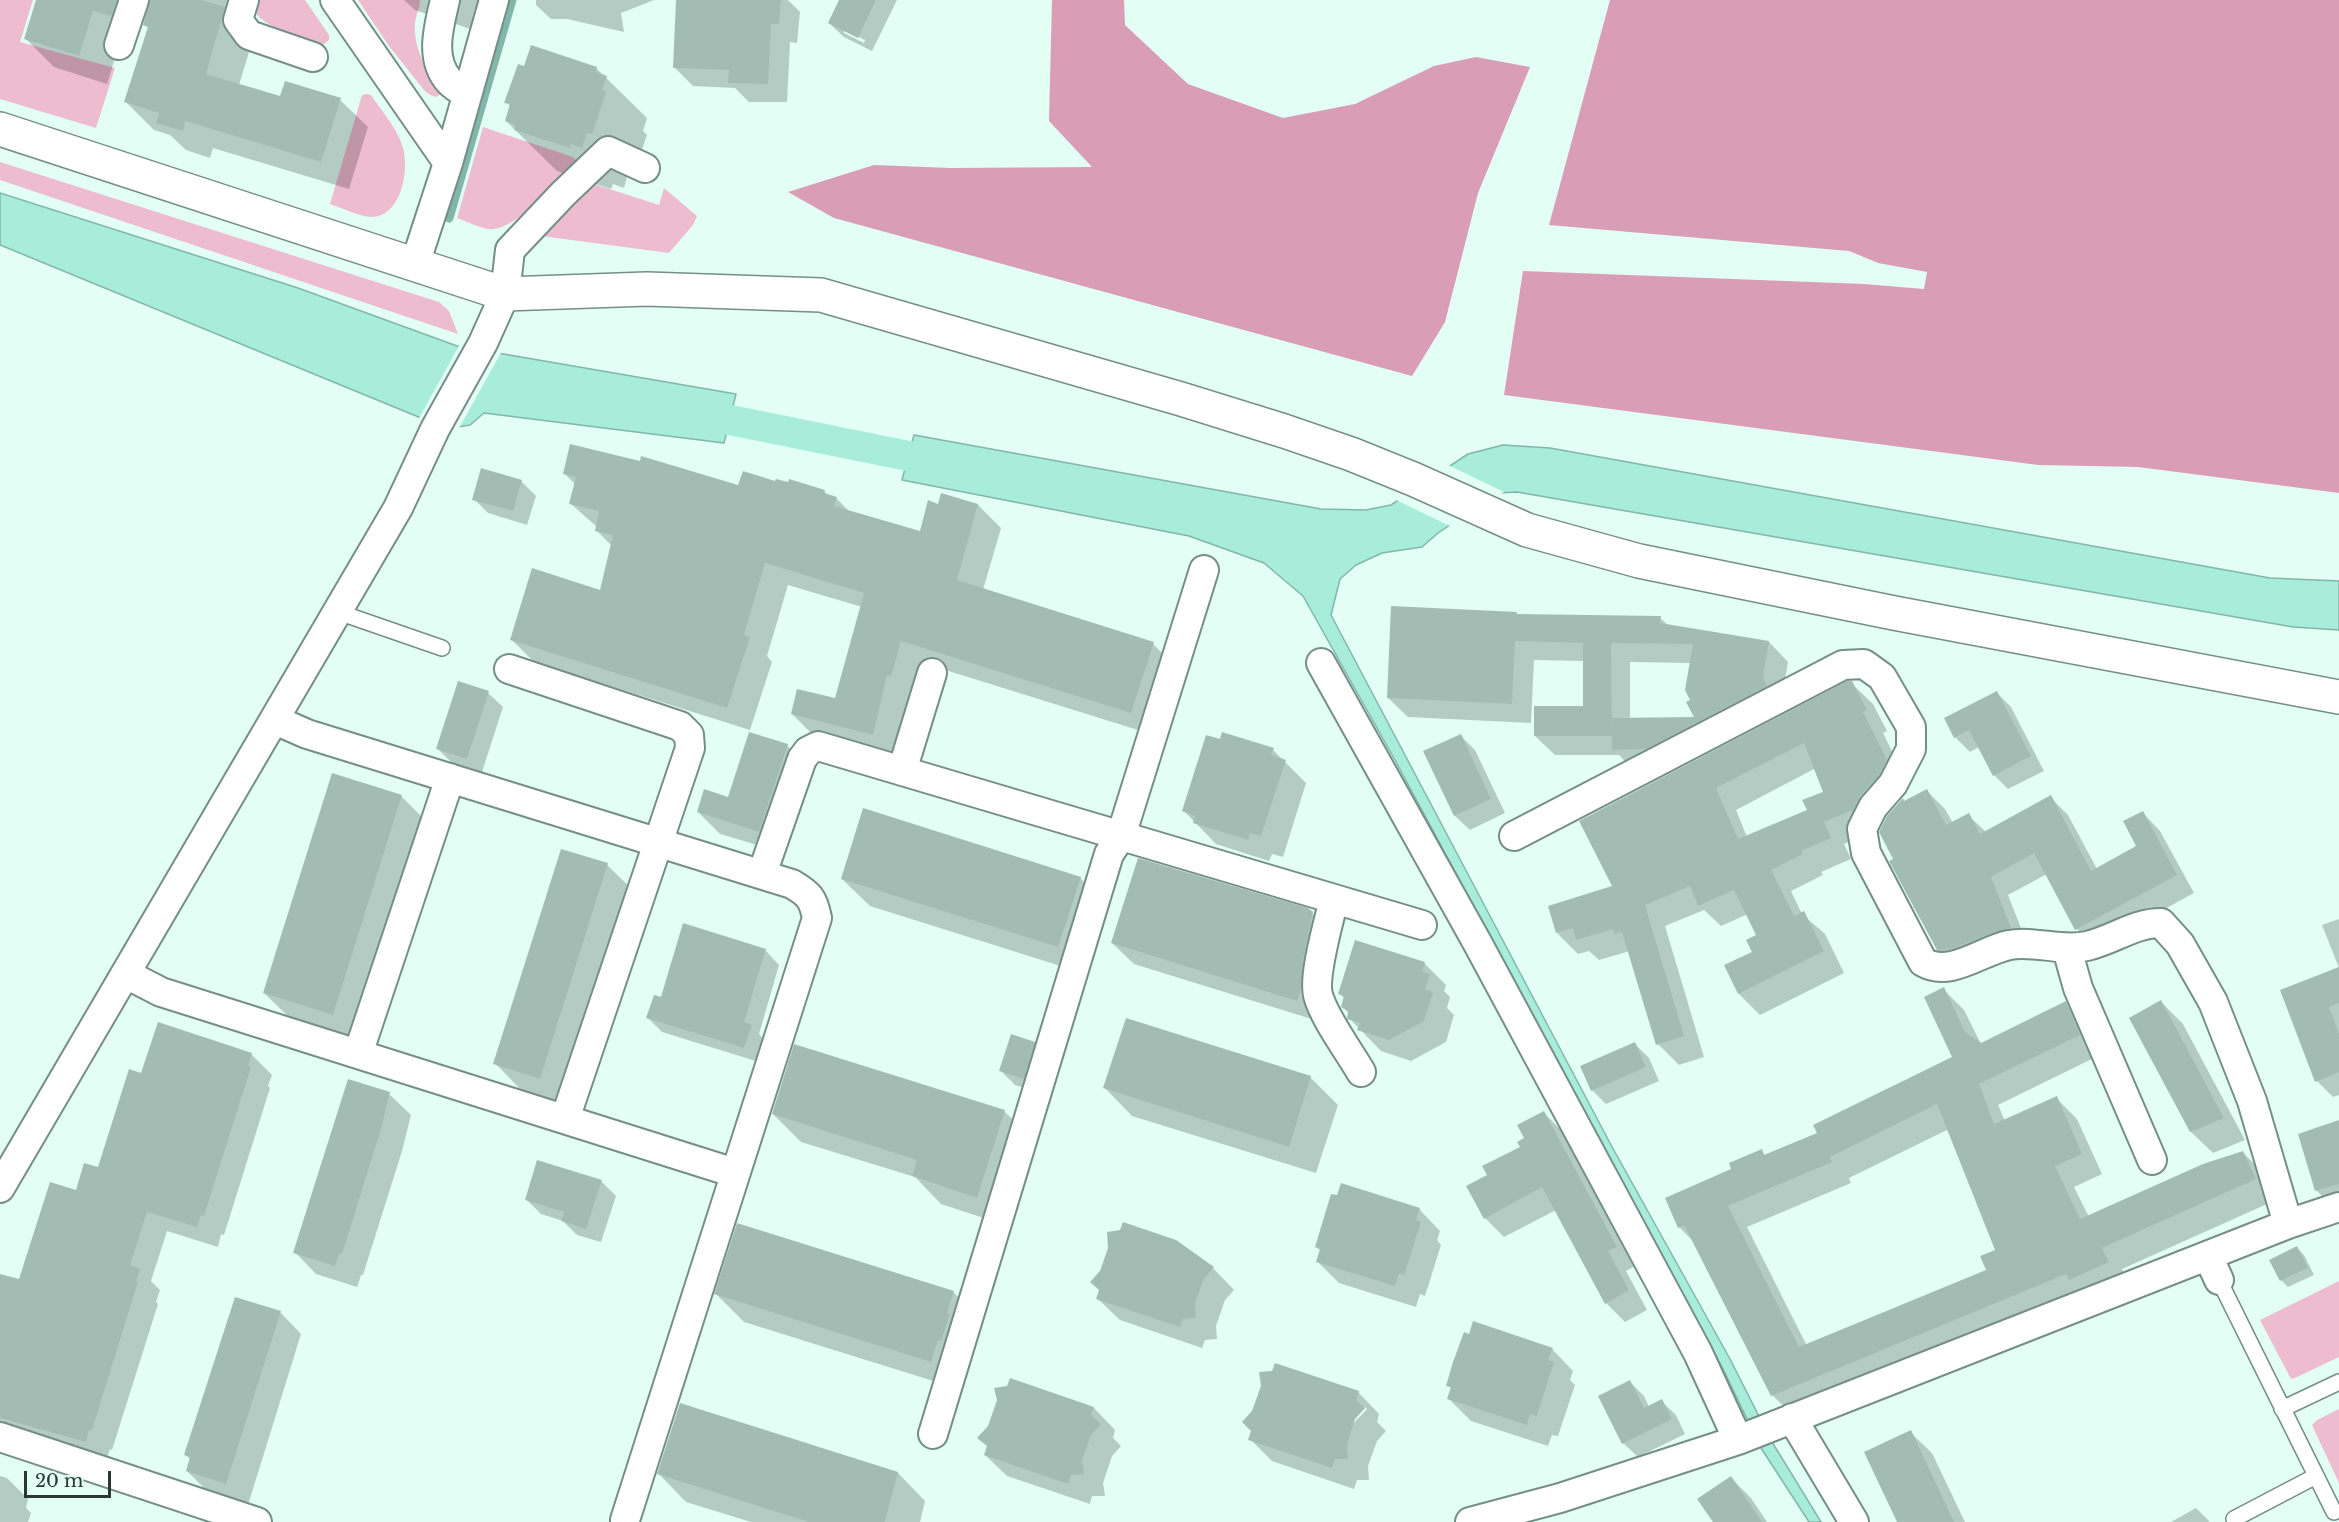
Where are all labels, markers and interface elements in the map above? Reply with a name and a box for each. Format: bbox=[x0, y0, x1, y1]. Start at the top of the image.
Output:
scale bar bbox=[27, 1459, 114, 1497]
text: 20 m bbox=[35, 1470, 83, 1492]

